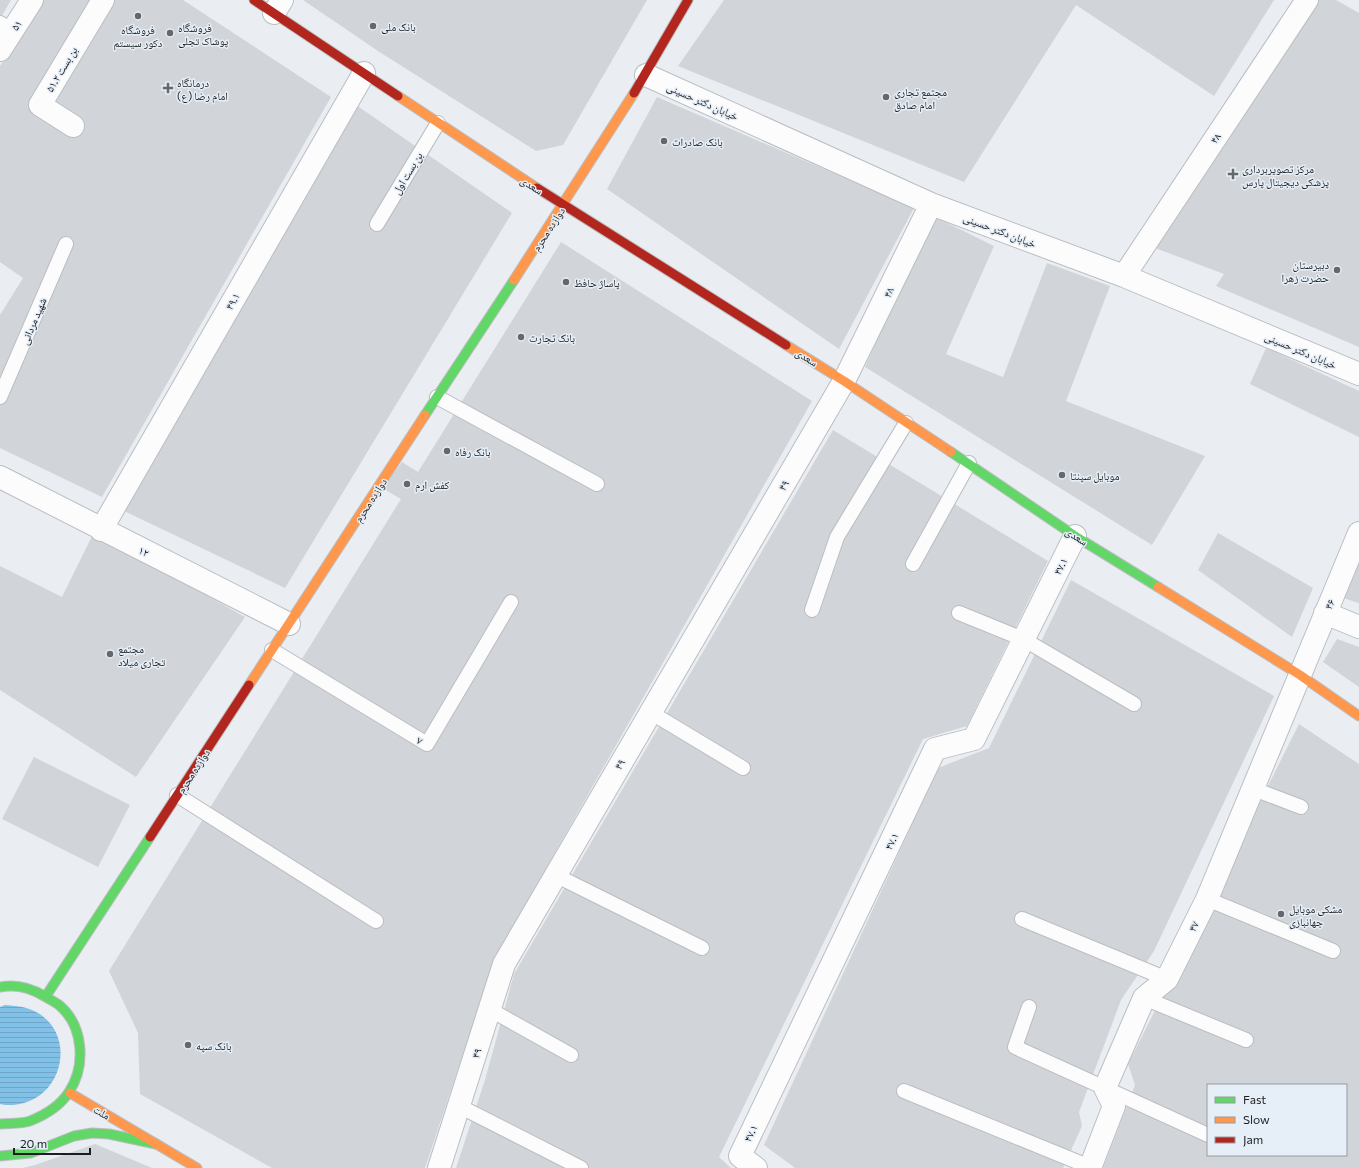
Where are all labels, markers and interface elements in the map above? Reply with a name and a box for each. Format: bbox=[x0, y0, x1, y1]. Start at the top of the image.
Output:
marker: فروشگاه دکور سیستم bbox=[133, 11, 143, 21]
street label: ۵۱ bbox=[8, 17, 24, 33]
place label: بانک ملی bbox=[381, 20, 416, 34]
place label: فروشگاه پوشاک تجلی bbox=[178, 21, 229, 48]
marker: بانک ملی bbox=[368, 21, 378, 31]
place label: فروشگاه دکور سیستم bbox=[114, 23, 163, 51]
marker: فروشگاه پوشاک تجلی bbox=[165, 28, 175, 38]
street label: بن بست ۵۱.۲ bbox=[42, 44, 80, 94]
place label: درمانگاه امام رضا (ع) bbox=[177, 76, 228, 103]
street label: خیابان دکتر حسینی bbox=[665, 79, 741, 123]
marker: درمانگاه امام رضا (ع) bbox=[162, 82, 174, 94]
place label: مجتمع تجاری امام صادق bbox=[894, 85, 947, 112]
marker: مجتمع تجاری امام صادق bbox=[881, 92, 891, 102]
street label: ۴۸ bbox=[1207, 130, 1223, 146]
place label: بانک صادرات bbox=[672, 135, 723, 148]
marker: بانک صادرات bbox=[659, 136, 669, 146]
street label: بن بست اول bbox=[389, 149, 426, 197]
place label: مرکز تصویربرداری پزشکی دیجیتال پارس bbox=[1242, 162, 1329, 189]
marker: مرکز تصویربرداری پزشکی دیجیتال پارس bbox=[1227, 168, 1239, 180]
street label: سعدی bbox=[518, 173, 546, 198]
street label: دوازده محرم bbox=[529, 204, 568, 254]
street label: خیابان دکتر حسینی bbox=[961, 210, 1038, 251]
place label: دبیرستان حضرت زهرا bbox=[1282, 258, 1329, 284]
marker: دبیرستان حضرت زهرا bbox=[1332, 265, 1342, 275]
place label: پاساژ حافظ bbox=[574, 276, 620, 290]
marker: پاساژ حافظ bbox=[561, 277, 571, 287]
street label: ۴۸ bbox=[880, 285, 896, 299]
street label: ۴۹.۱ bbox=[222, 290, 242, 312]
street label: شهید مردانی bbox=[17, 295, 50, 347]
street label: خیابان دکتر حسینی bbox=[1263, 329, 1339, 372]
place label: بانک تجارت bbox=[529, 331, 575, 344]
marker: بانک تجارت bbox=[516, 332, 526, 342]
street label: سعدی bbox=[793, 345, 821, 370]
place label: بانک رفاه bbox=[455, 445, 491, 458]
marker: بانک رفاه bbox=[442, 446, 452, 456]
place label: موبایل سپنتا bbox=[1070, 469, 1120, 483]
marker: موبایل سپنتا bbox=[1057, 470, 1067, 480]
street label: دوازده محرم bbox=[351, 475, 390, 525]
street label: ۴۹ bbox=[775, 477, 791, 493]
place label: کفش ارم bbox=[415, 478, 450, 492]
marker: کفش ارم bbox=[402, 479, 412, 489]
street label: سعدی bbox=[1063, 524, 1091, 549]
street label: ۱۲ bbox=[137, 543, 151, 559]
street label: ۴۷.۱ bbox=[1050, 555, 1070, 577]
street label: ۴۶ bbox=[1321, 597, 1337, 611]
place label: مجتمع تجاری میلاد bbox=[118, 642, 166, 669]
marker: مجتمع تجاری میلاد bbox=[105, 649, 115, 659]
street label: ۷ bbox=[415, 733, 426, 747]
street label: دوازده محرم bbox=[174, 746, 213, 796]
street label: ۴۹ bbox=[611, 756, 627, 772]
street label: ۴۷.۱ bbox=[881, 830, 901, 852]
place label: مشکی موبایل جهانبازی bbox=[1289, 902, 1342, 929]
marker: مشکی موبایل جهانبازی bbox=[1276, 909, 1286, 919]
street label: ۴۷ bbox=[1185, 919, 1201, 933]
place label: بانک سپه bbox=[196, 1039, 232, 1053]
marker: بانک سپه bbox=[183, 1040, 193, 1050]
street label: ۴۹ bbox=[468, 1046, 484, 1060]
legend bbox=[1207, 1084, 1347, 1156]
text: Fast bbox=[1243, 1092, 1266, 1106]
street label: ملت bbox=[92, 1102, 112, 1122]
text: Slow bbox=[1243, 1112, 1270, 1126]
street label: ۴۷.۱ bbox=[740, 1122, 760, 1144]
scale bar bbox=[14, 1130, 90, 1156]
text: Jam bbox=[1243, 1132, 1263, 1147]
text: 20 m bbox=[20, 1136, 47, 1150]

